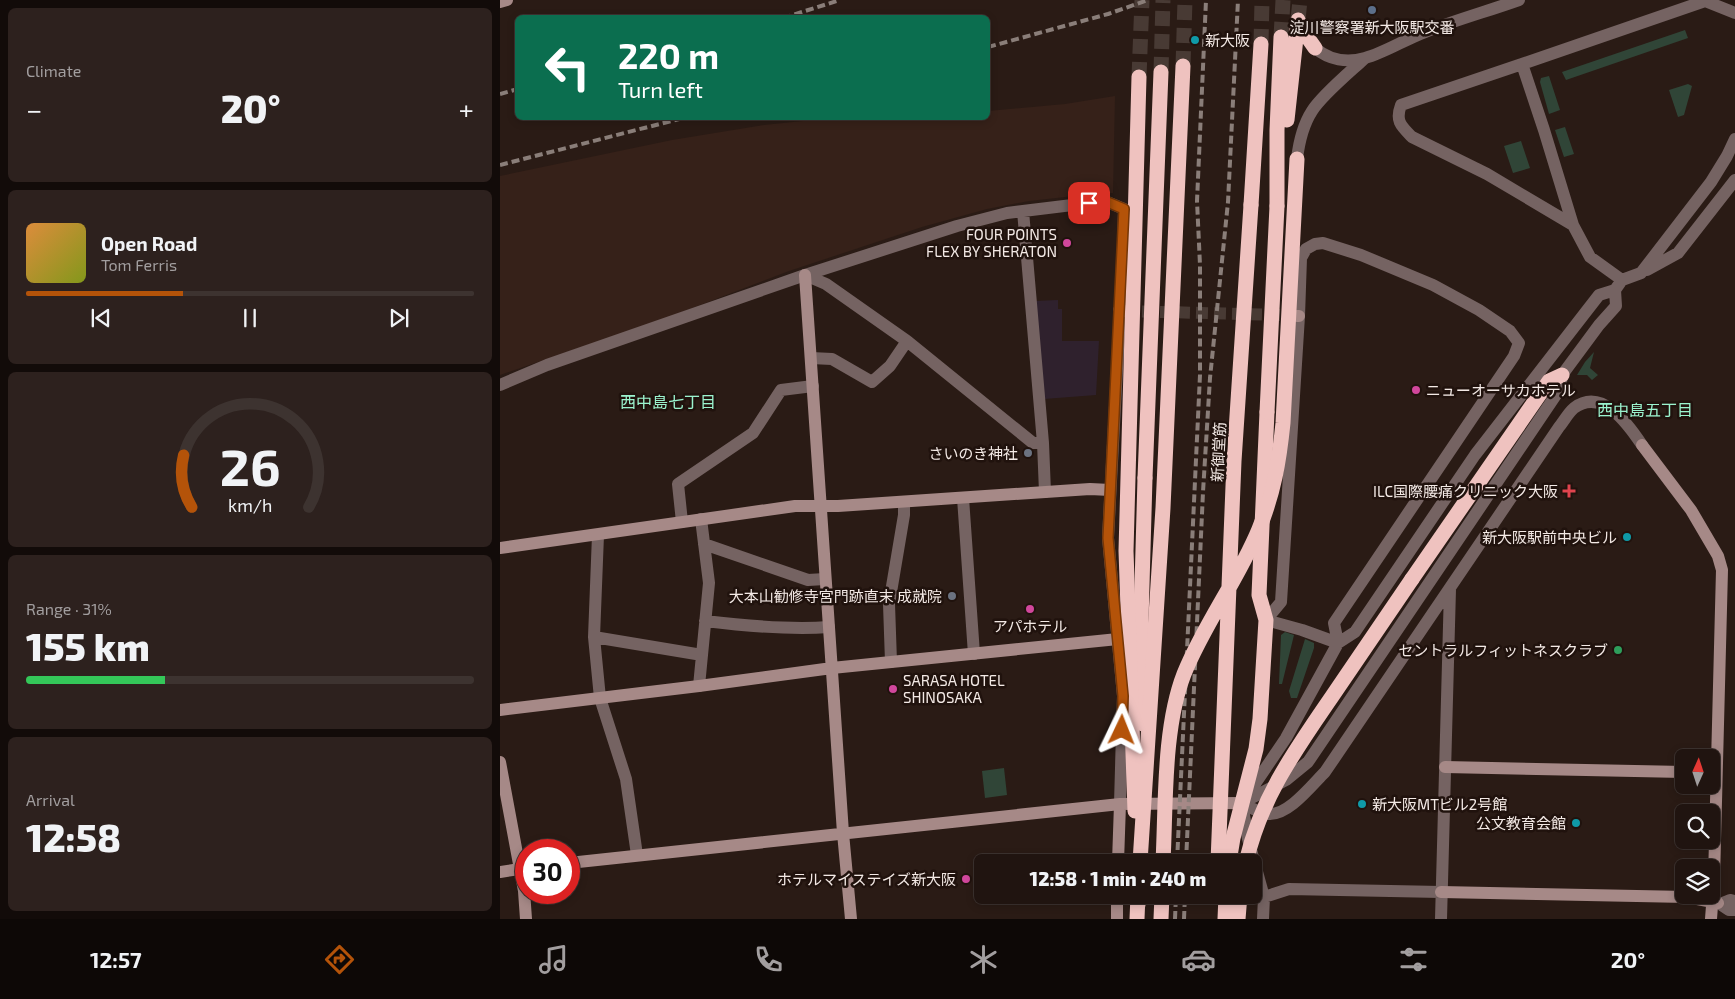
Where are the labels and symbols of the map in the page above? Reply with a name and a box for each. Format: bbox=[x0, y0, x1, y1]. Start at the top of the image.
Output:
marker: 淀川警察署新大阪駅交番 bbox=[1366, 4, 1378, 16]
place label: 淀川警察署新大阪駅交番 bbox=[1289, 18, 1455, 36]
place label: 新大阪 bbox=[1205, 31, 1250, 49]
marker: 新大阪 bbox=[1189, 34, 1201, 46]
pin bbox=[1068, 182, 1110, 224]
place label: FOUR POINTS FLEX BY SHERATON bbox=[926, 225, 1057, 260]
marker: FOUR POINTS FLEX BY SHERATON bbox=[1061, 237, 1073, 249]
place label: ニューオーサカホテル bbox=[1426, 381, 1576, 399]
marker: ニューオーサカホテル bbox=[1410, 384, 1422, 396]
district label: 西中島七丁目 bbox=[620, 392, 716, 411]
district label: 西中島五丁目 bbox=[1597, 400, 1693, 419]
street label: 新御堂筋 bbox=[1207, 422, 1229, 482]
place label: さいのき神社 bbox=[928, 444, 1018, 462]
marker: さいのき神社 bbox=[1022, 447, 1034, 459]
place label: ILC国際腰痛クリニック大阪 bbox=[1373, 482, 1558, 500]
marker: ILC国際腰痛クリニック大阪 bbox=[1562, 484, 1576, 498]
place label: 新大阪駅前中央ビル bbox=[1482, 528, 1617, 546]
marker: 新大阪駅前中央ビル bbox=[1621, 531, 1633, 543]
place label: 大本山勧修寺宮門跡直末 成就院 bbox=[729, 587, 942, 605]
marker: 大本山勧修寺宮門跡直末 成就院 bbox=[946, 590, 958, 602]
marker: アパホテル bbox=[1024, 603, 1036, 615]
place label: アパホテル bbox=[993, 617, 1067, 635]
place label: セントラルフィットネスクラブ bbox=[1398, 641, 1608, 659]
marker: セントラルフィットネスクラブ bbox=[1612, 644, 1624, 656]
place label: SARASA HOTEL SHINOSAKA bbox=[903, 671, 1005, 706]
marker: SARASA HOTEL SHINOSAKA bbox=[887, 683, 899, 695]
position arrow bbox=[1095, 703, 1147, 755]
north arrow bbox=[1675, 749, 1720, 794]
place label: 新大阪MTビル2号館 bbox=[1372, 795, 1507, 813]
marker: 新大阪MTビル2号館 bbox=[1356, 798, 1368, 810]
place label: 公文教育会館 bbox=[1476, 814, 1566, 832]
marker: 公文教育会館 bbox=[1570, 817, 1582, 829]
speed limit sign: 30 bbox=[515, 839, 580, 904]
place label: ホテルマイステイズ新大阪 bbox=[777, 870, 956, 888]
marker: ホテルマイステイズ新大阪 bbox=[960, 873, 972, 885]

